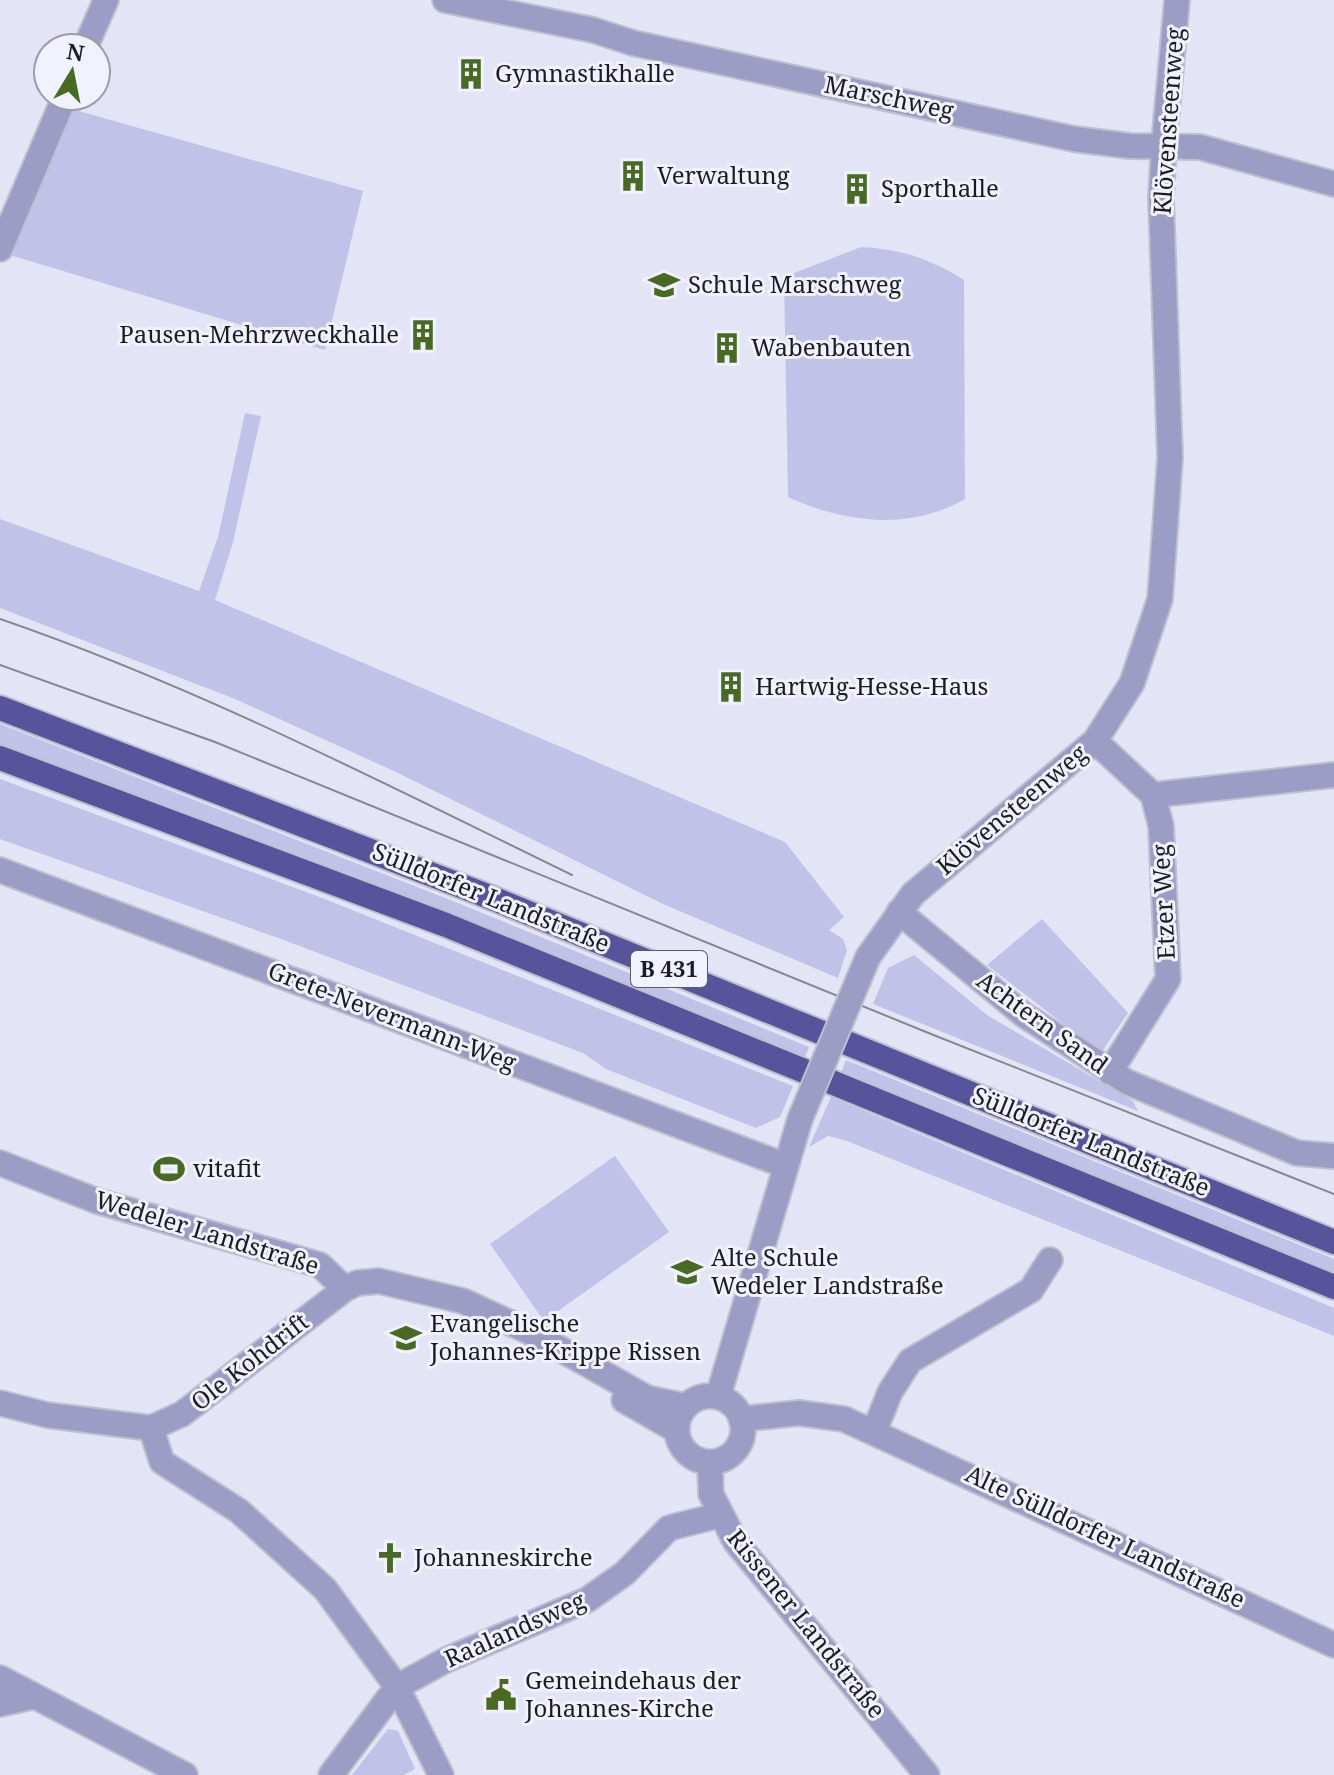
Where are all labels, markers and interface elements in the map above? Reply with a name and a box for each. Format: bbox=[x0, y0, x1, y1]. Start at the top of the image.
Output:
street label: Klövensteenweg bbox=[1145, 26, 1190, 215]
north arrow bbox=[32, 32, 112, 112]
text: N bbox=[65, 35, 87, 68]
place label: Gymnastikhalle bbox=[495, 56, 675, 89]
building icon: Gymnastikhalle bbox=[454, 57, 488, 91]
street label: Marschweg bbox=[821, 67, 957, 126]
place label: Verwaltung bbox=[657, 158, 790, 191]
building icon: Verwaltung bbox=[616, 159, 650, 193]
place label: Sporthalle bbox=[881, 171, 999, 204]
building icon: Sporthalle bbox=[840, 172, 874, 206]
place label: Schule Marschweg bbox=[688, 267, 902, 300]
school or university icon: Schule Marschweg bbox=[647, 268, 681, 302]
place label: Pausen-Mehrzweckhalle bbox=[119, 317, 399, 350]
building icon: Pausen-Mehrzweckhalle bbox=[406, 318, 440, 352]
place label: Wabenbauten bbox=[751, 330, 911, 363]
building icon: Wabenbauten bbox=[710, 331, 744, 365]
place label: Hartwig-Hesse-Haus bbox=[755, 669, 988, 702]
building icon: Hartwig-Hesse-Haus bbox=[714, 670, 748, 704]
street label: Klövensteenweg bbox=[929, 736, 1093, 882]
street label: Sülldorfer Landstraße bbox=[368, 834, 615, 959]
street label: Etzer Weg bbox=[1143, 843, 1182, 961]
road number: B 431 bbox=[631, 951, 707, 987]
street label: Grete-Nevermann-Weg bbox=[264, 953, 521, 1078]
street label: Achtern Sand bbox=[971, 963, 1115, 1081]
street label: Sülldorfer Landstraße bbox=[968, 1078, 1215, 1203]
place label: vitafit bbox=[193, 1151, 261, 1184]
sports icon: vitafit bbox=[152, 1152, 186, 1186]
street label: Wedeler Landstraße bbox=[91, 1182, 323, 1281]
place label: Alte Schule Wedeler Landstraße bbox=[711, 1240, 944, 1301]
school or university icon: Alte Schule Wedeler Landstraße bbox=[670, 1255, 704, 1289]
street label: Ole Kohdrift bbox=[183, 1304, 315, 1417]
place label: Evangelische Johannes-Krippe Rissen bbox=[429, 1306, 701, 1367]
school or university icon: Evangelische Johannes-Krippe Rissen bbox=[389, 1321, 423, 1355]
street label: Alte Sülldorfer Landstraße bbox=[961, 1456, 1251, 1615]
street label: Rissener Landstraße bbox=[721, 1522, 894, 1725]
place label: Johanneskirche bbox=[413, 1540, 593, 1573]
church icon: Johanneskirche bbox=[373, 1541, 407, 1575]
street label: Raalandsweg bbox=[439, 1583, 590, 1674]
place label: Gemeindehaus der Johannes-Kirche bbox=[524, 1663, 741, 1724]
public building icon: Gemeindehaus der Johannes-Kirche bbox=[484, 1678, 518, 1712]

